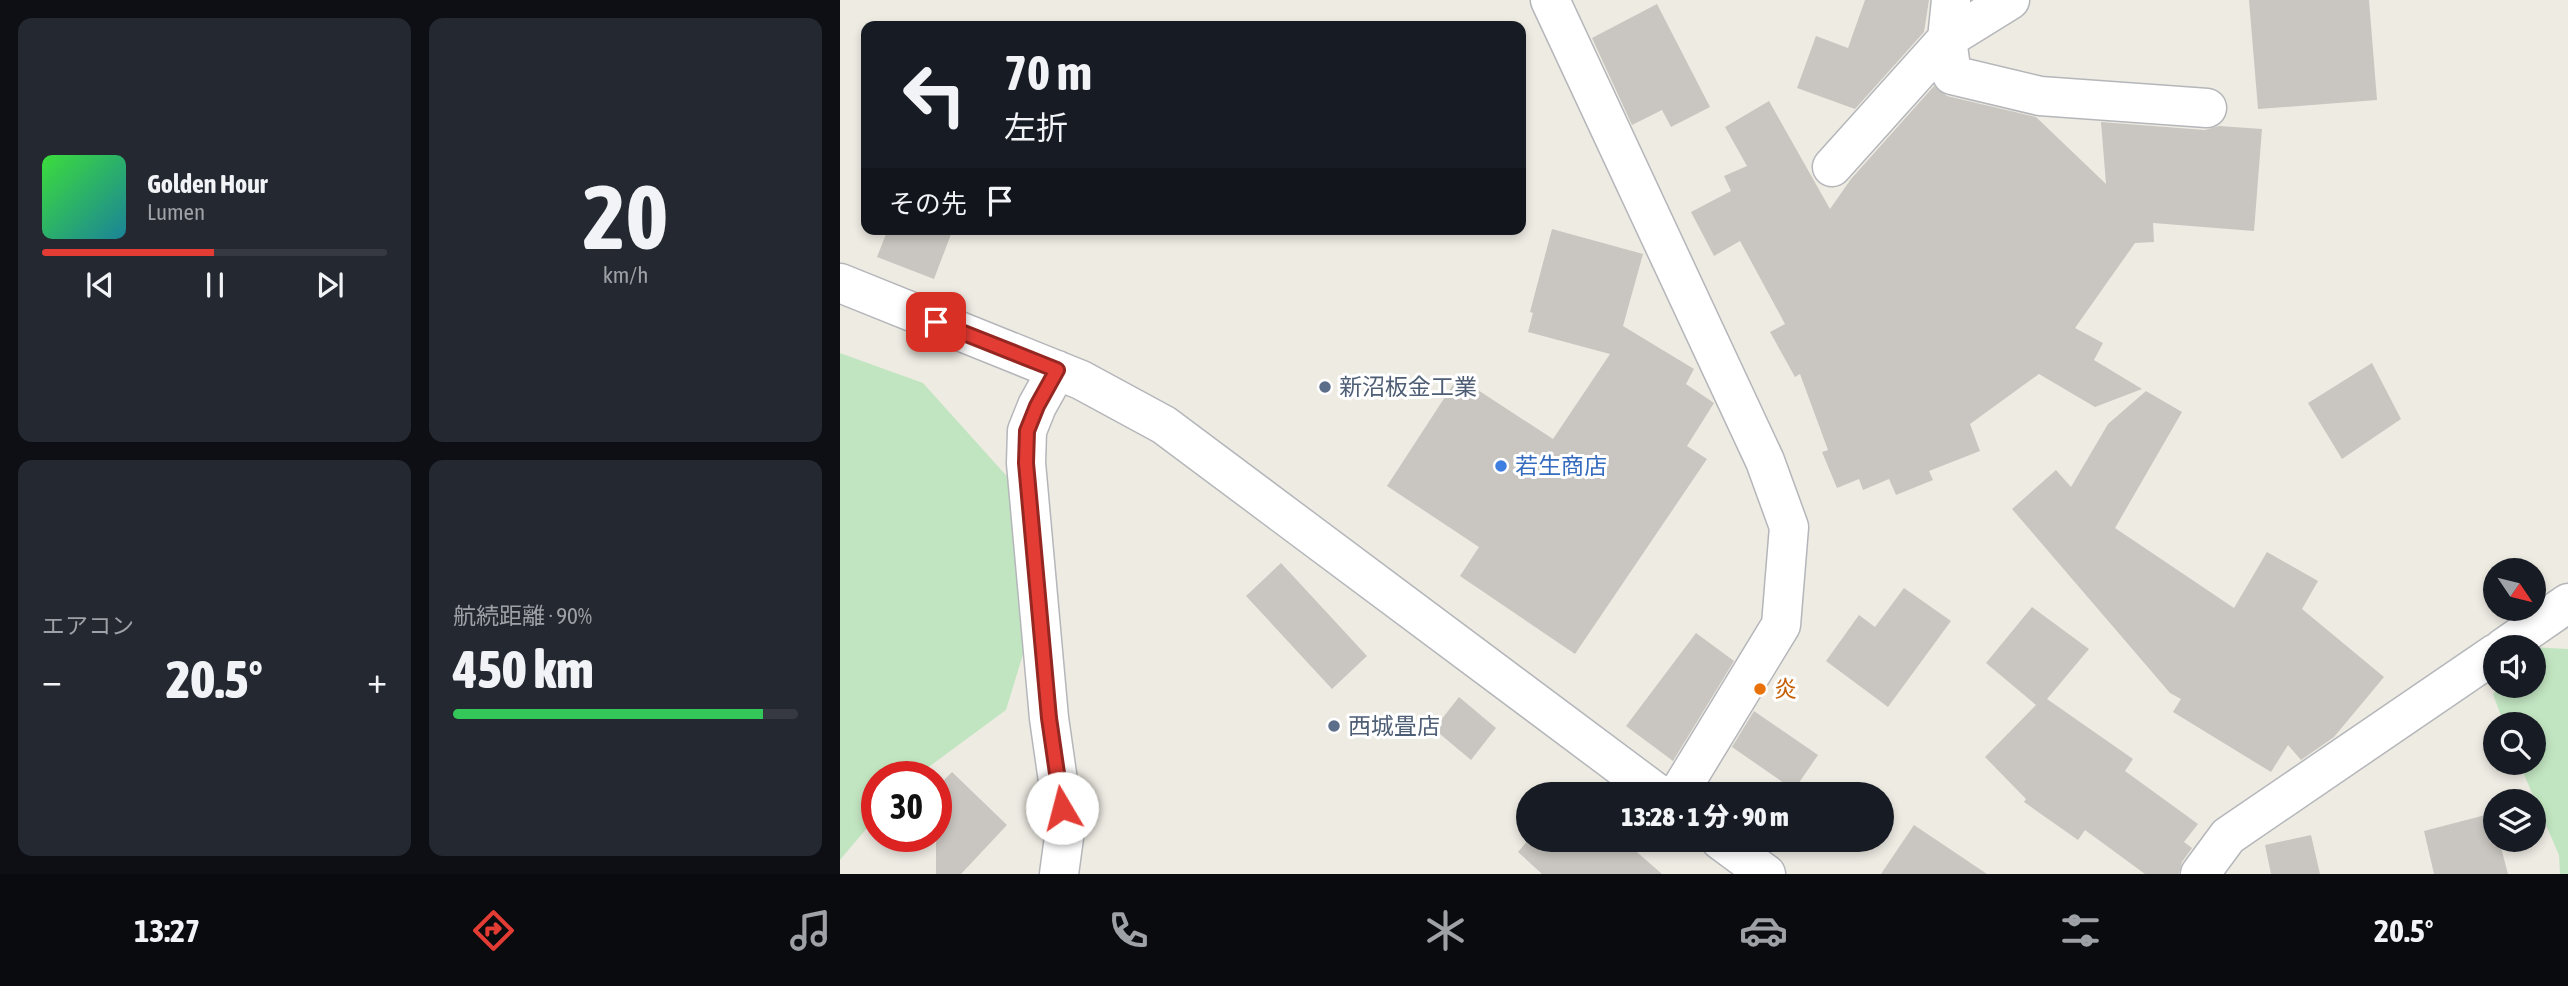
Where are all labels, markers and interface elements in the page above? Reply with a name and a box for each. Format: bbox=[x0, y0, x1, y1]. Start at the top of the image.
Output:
text: 70 m bbox=[1004, 44, 1092, 100]
icon: left bbox=[889, 49, 980, 140]
text: 左折 bbox=[1004, 109, 1068, 146]
text: 20 bbox=[583, 164, 668, 268]
text: Golden Hour bbox=[147, 169, 267, 199]
icon: arrive bbox=[981, 182, 1019, 220]
text: その先 bbox=[889, 189, 967, 219]
text: Lumen bbox=[147, 199, 205, 225]
text: km/h bbox=[603, 262, 648, 288]
icon: previous bbox=[81, 266, 119, 304]
icon: pause bbox=[196, 266, 234, 304]
icon: next bbox=[311, 266, 349, 304]
pin bbox=[906, 292, 966, 352]
icon: arrive bbox=[917, 303, 955, 341]
place label: 新沼板金工業 bbox=[1339, 374, 1477, 400]
marker: 新沼板金工業 bbox=[1317, 379, 1333, 395]
place label: 若生商店 bbox=[1515, 453, 1607, 479]
marker: 若生商店 bbox=[1493, 458, 1509, 474]
north arrow bbox=[2483, 558, 2546, 621]
map controls bbox=[2483, 558, 2546, 852]
text: 航続距離 · 90% bbox=[453, 603, 592, 629]
text: エアコン bbox=[42, 613, 134, 639]
button: sound bbox=[2483, 635, 2546, 698]
text: 450 km bbox=[453, 639, 594, 699]
text: 20.5° bbox=[166, 649, 263, 709]
text: − bbox=[42, 658, 62, 701]
text: + bbox=[367, 658, 387, 701]
place label: 炎 bbox=[1774, 676, 1797, 702]
marker: 炎 bbox=[1752, 681, 1768, 697]
button: search bbox=[2483, 712, 2546, 775]
place label: 西城畳店 bbox=[1348, 713, 1440, 739]
marker: 西城畳店 bbox=[1326, 718, 1342, 734]
speed limit sign: 30 bbox=[861, 761, 952, 852]
position arrow bbox=[1025, 771, 1099, 845]
button: layers bbox=[2483, 789, 2546, 852]
text: 13:28 · 1 分 · 90 m bbox=[1621, 802, 1789, 832]
icon: directions bbox=[469, 906, 518, 955]
icon: music bbox=[786, 906, 835, 955]
icon: phone bbox=[1104, 906, 1153, 955]
icon: climate bbox=[1421, 906, 1470, 955]
icon: car bbox=[1739, 906, 1788, 955]
icon: filters bbox=[2056, 906, 2105, 955]
text: 13:27 bbox=[134, 912, 200, 949]
text: 20.5° bbox=[2374, 912, 2434, 949]

